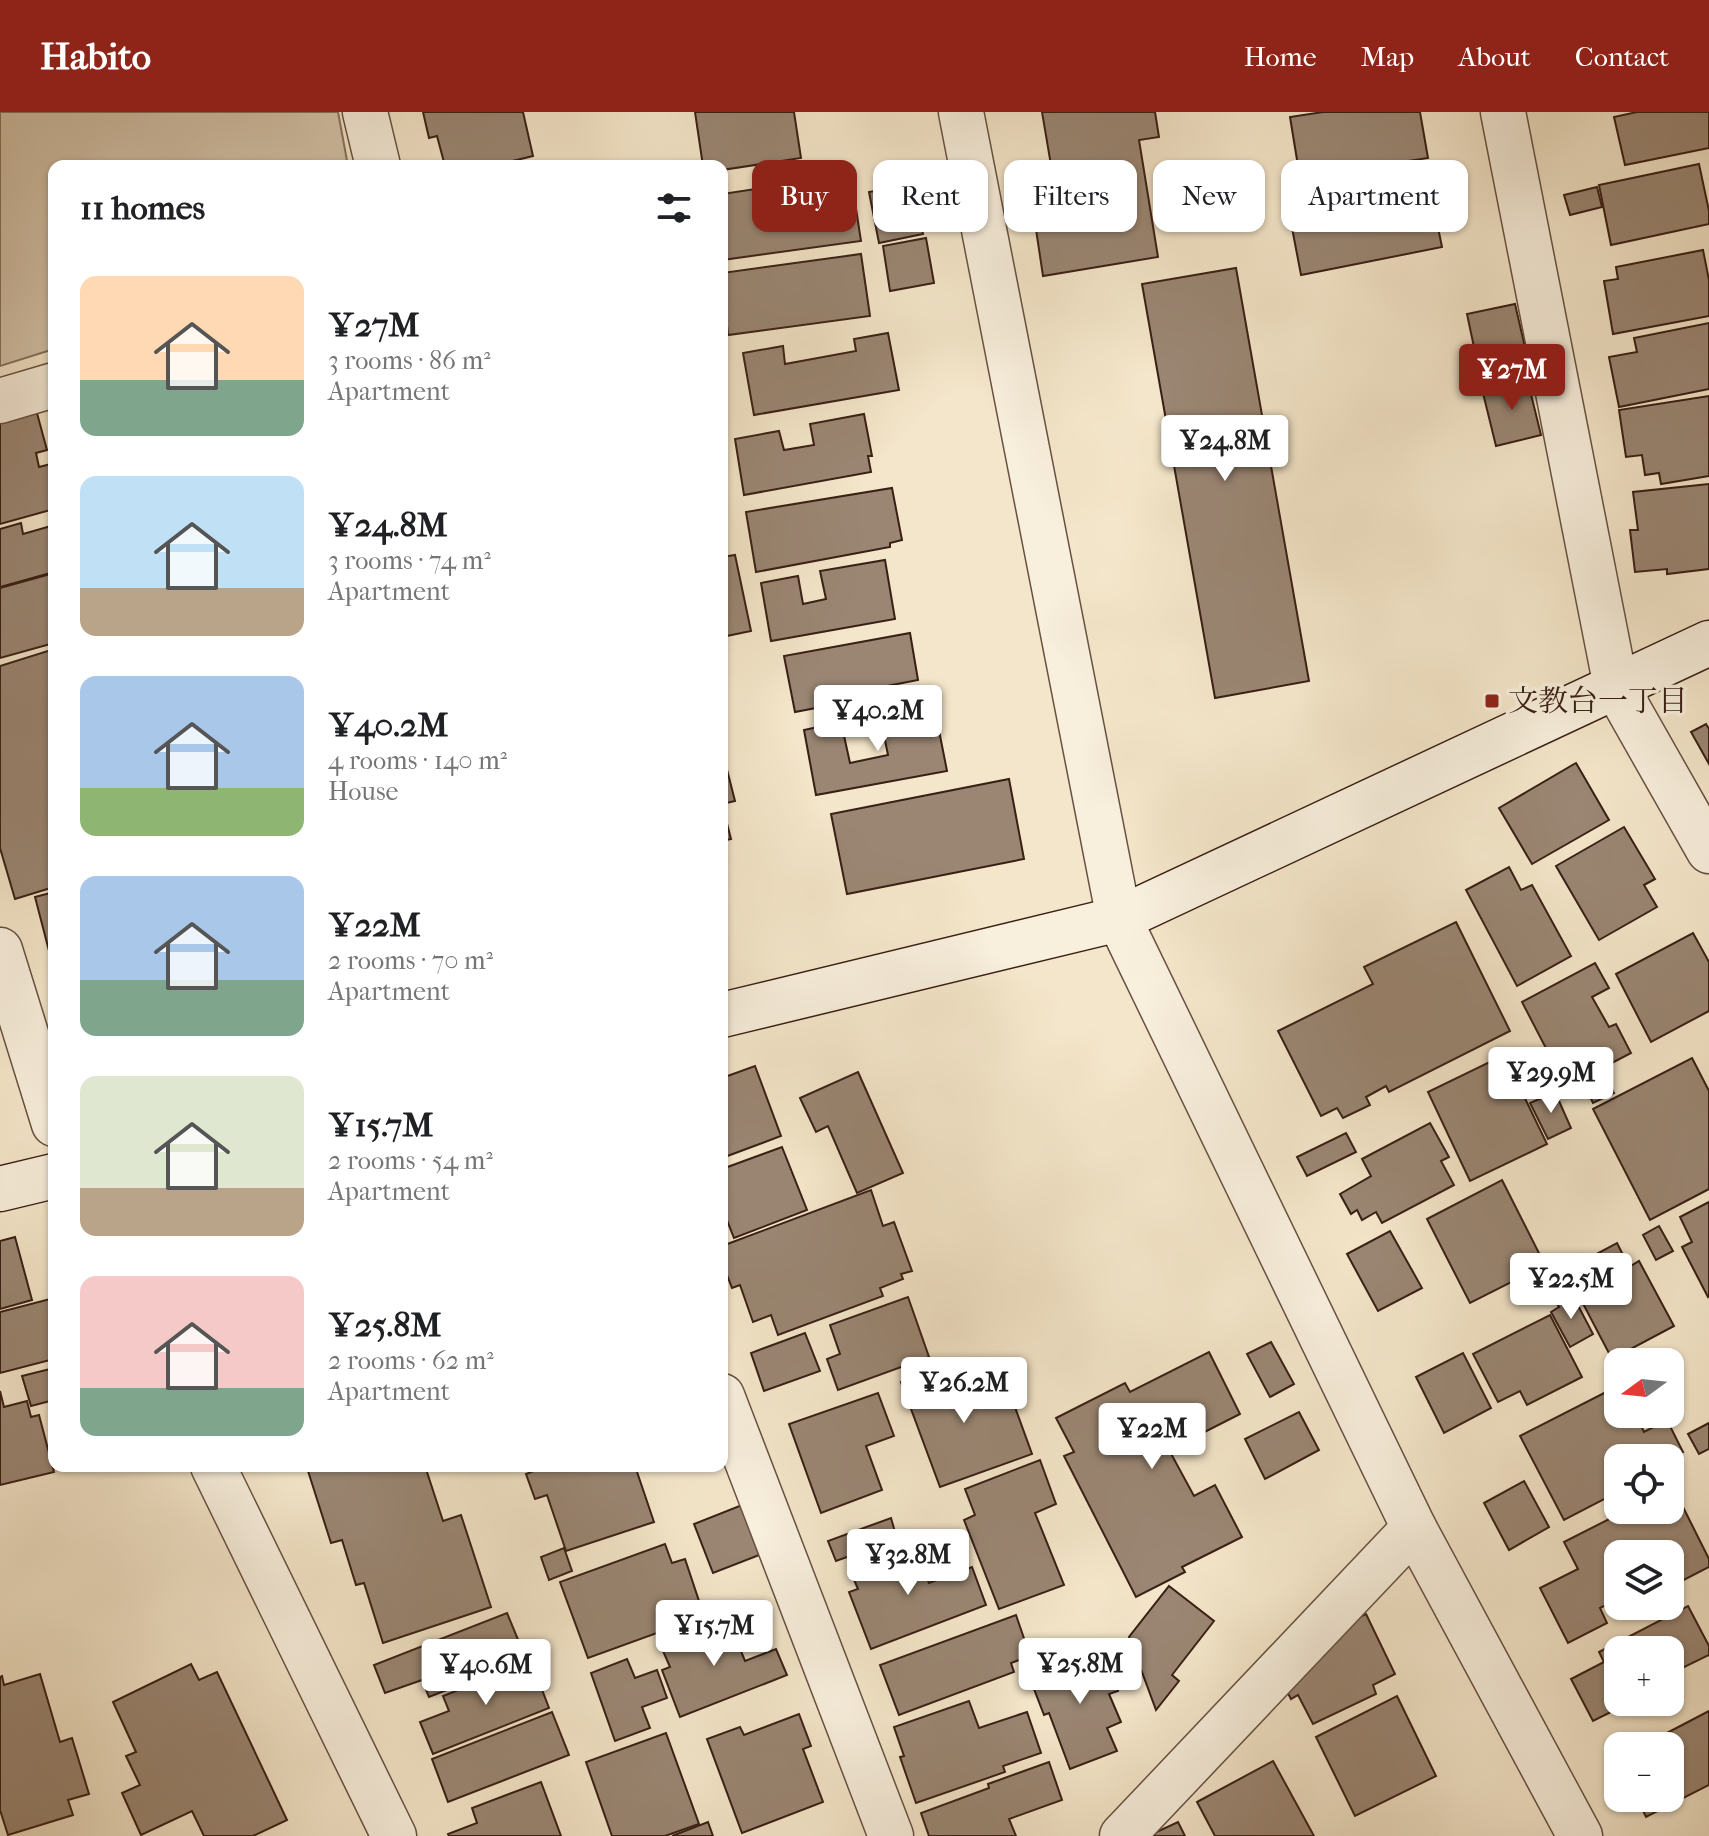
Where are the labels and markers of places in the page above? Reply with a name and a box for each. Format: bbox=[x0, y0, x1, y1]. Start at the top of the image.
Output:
pin: ¥27M bbox=[1465, 344, 1559, 412]
pin: ¥24.8M bbox=[1160, 415, 1290, 483]
place label: 文教台一丁目 bbox=[1508, 684, 1688, 719]
pin: ¥40.2M bbox=[813, 685, 943, 753]
marker: 文教台一丁目 bbox=[1483, 692, 1501, 710]
pin: ¥29.9M bbox=[1486, 1047, 1616, 1115]
pin: ¥22.5M bbox=[1506, 1253, 1636, 1321]
pin: ¥26.2M bbox=[899, 1357, 1029, 1425]
pin: ¥22M bbox=[1105, 1403, 1199, 1471]
pin: ¥32.8M bbox=[843, 1529, 973, 1597]
pin: ¥15.7M bbox=[649, 1600, 779, 1668]
pin: ¥25.8M bbox=[1015, 1638, 1145, 1706]
pin: ¥40.6M bbox=[421, 1639, 551, 1707]

